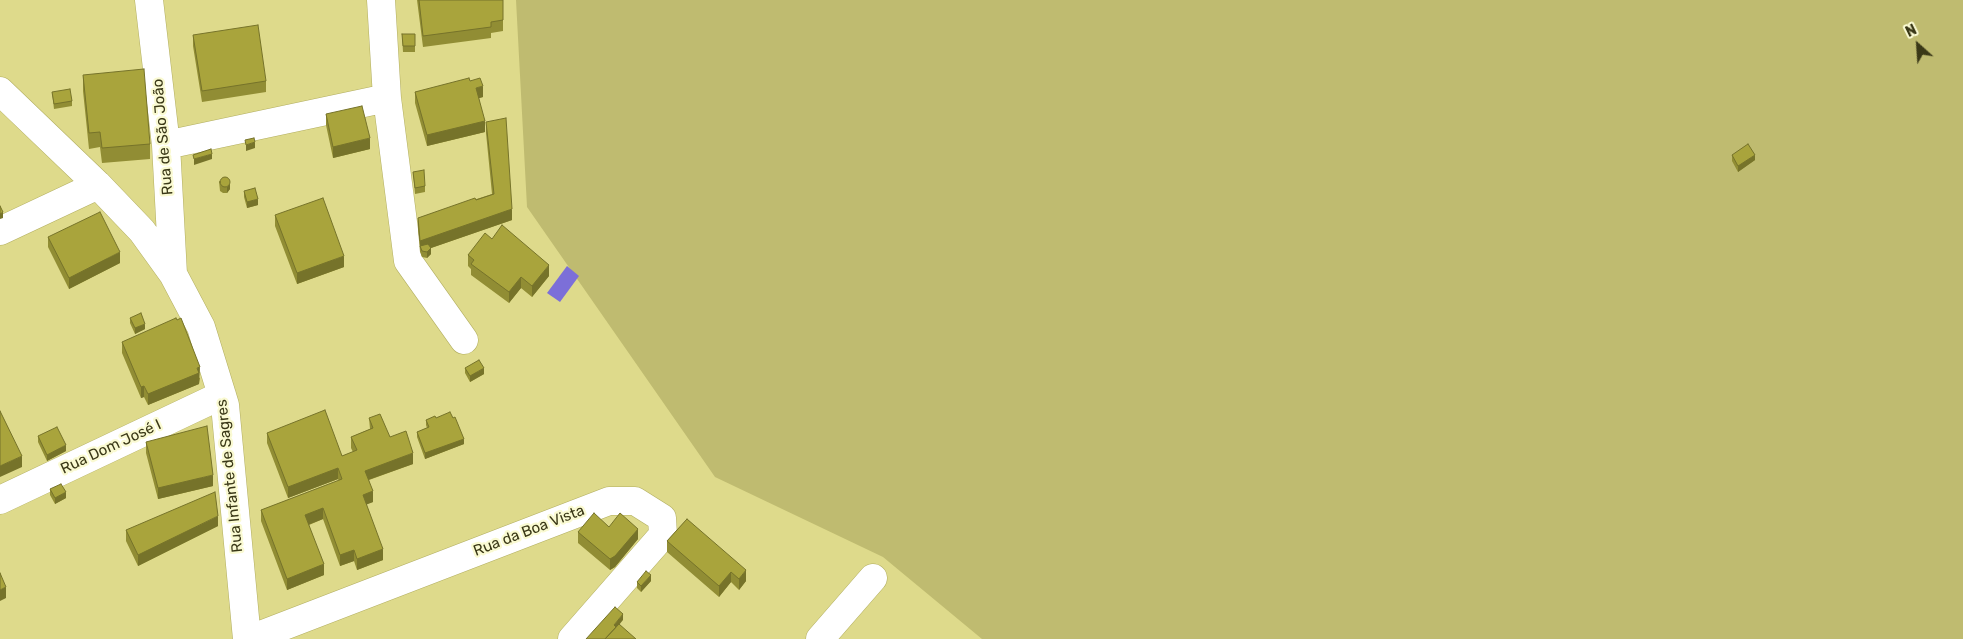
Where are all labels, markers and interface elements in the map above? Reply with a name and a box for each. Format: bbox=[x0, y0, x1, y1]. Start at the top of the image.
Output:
north arrow bbox=[1893, 20, 1943, 70]
text: N bbox=[1903, 21, 1919, 41]
street label: Rua de São João bbox=[149, 78, 177, 196]
street label: Rua Infante de Sagres bbox=[213, 399, 247, 553]
street label: Rua Dom José I bbox=[58, 416, 164, 478]
street label: Rua da Boa Vista bbox=[471, 502, 587, 560]

